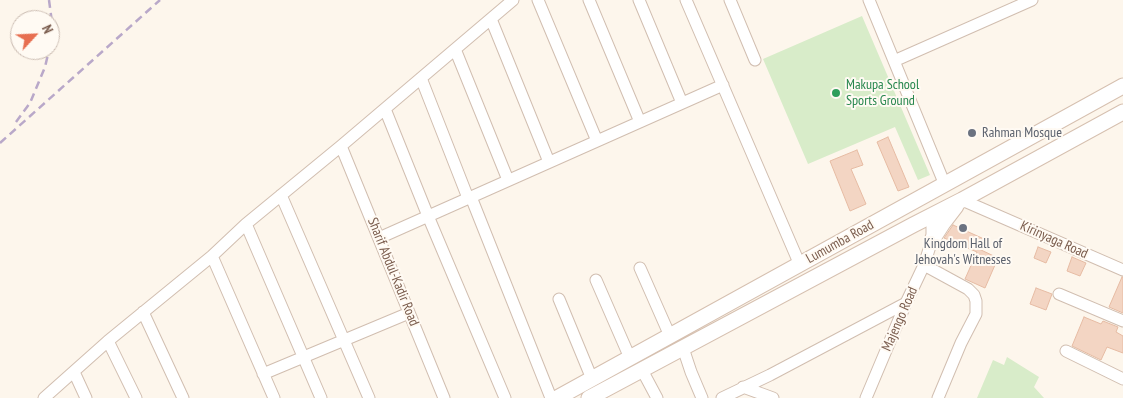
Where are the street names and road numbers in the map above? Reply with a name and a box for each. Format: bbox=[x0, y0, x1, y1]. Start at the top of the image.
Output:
street label: Sharif Abdul-Kadir Road bbox=[364, 215, 422, 329]
street label: Lumumba Road bbox=[803, 217, 877, 267]
street label: Kirinyaga Road bbox=[1018, 218, 1090, 262]
street label: Majengo Road bbox=[878, 284, 922, 354]

